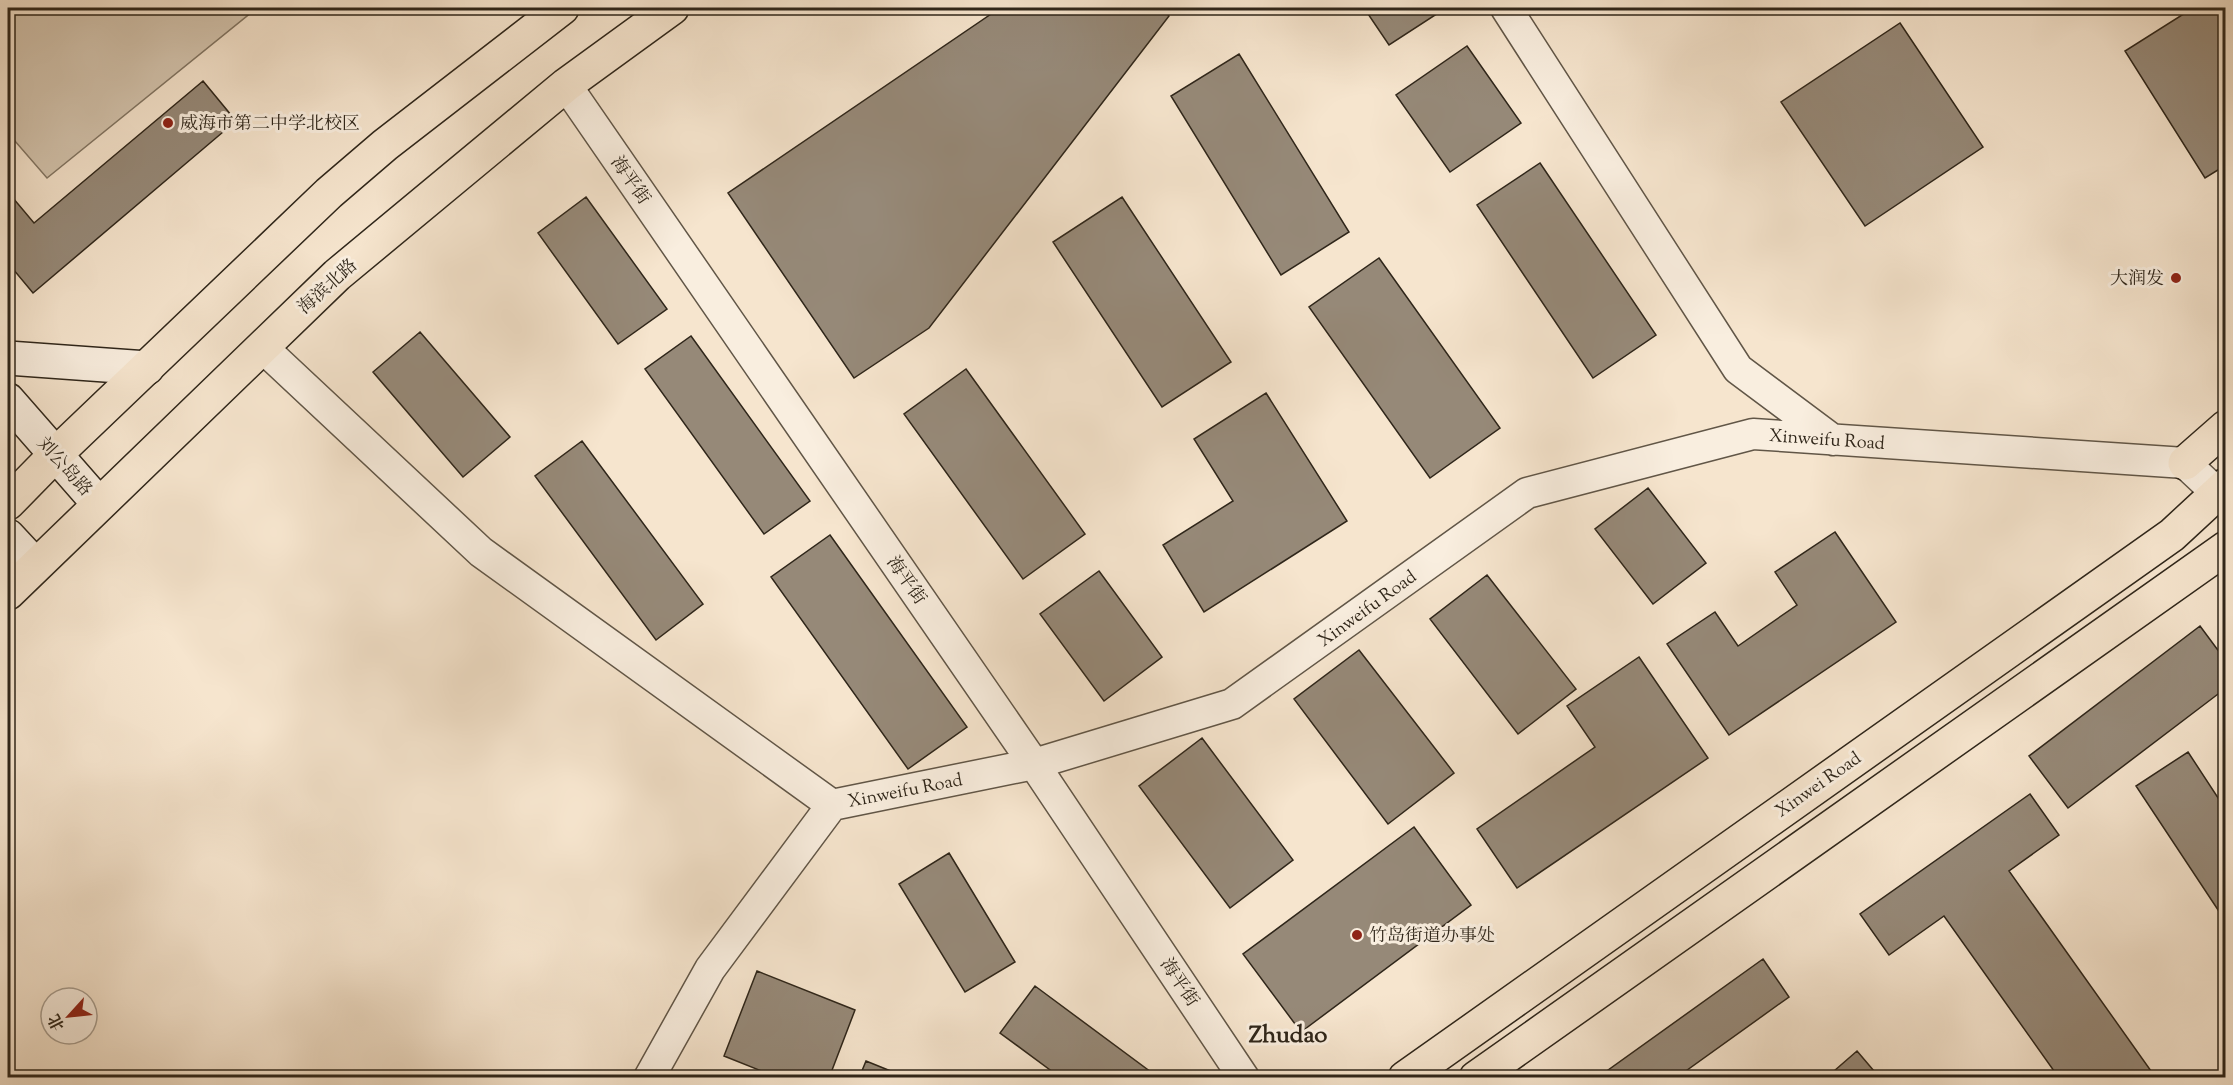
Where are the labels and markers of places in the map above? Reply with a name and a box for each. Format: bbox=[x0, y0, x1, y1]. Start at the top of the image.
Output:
place label: 威海市第二中学北校区 bbox=[180, 112, 360, 138]
marker: 威海市第二中学北校区 bbox=[161, 116, 175, 130]
place label: 大润发 bbox=[2110, 267, 2164, 293]
marker: 大润发 bbox=[2169, 271, 2183, 285]
place label: 竹岛街道办事处 bbox=[1369, 924, 1495, 950]
marker: 竹岛街道办事处 bbox=[1350, 928, 1364, 942]

